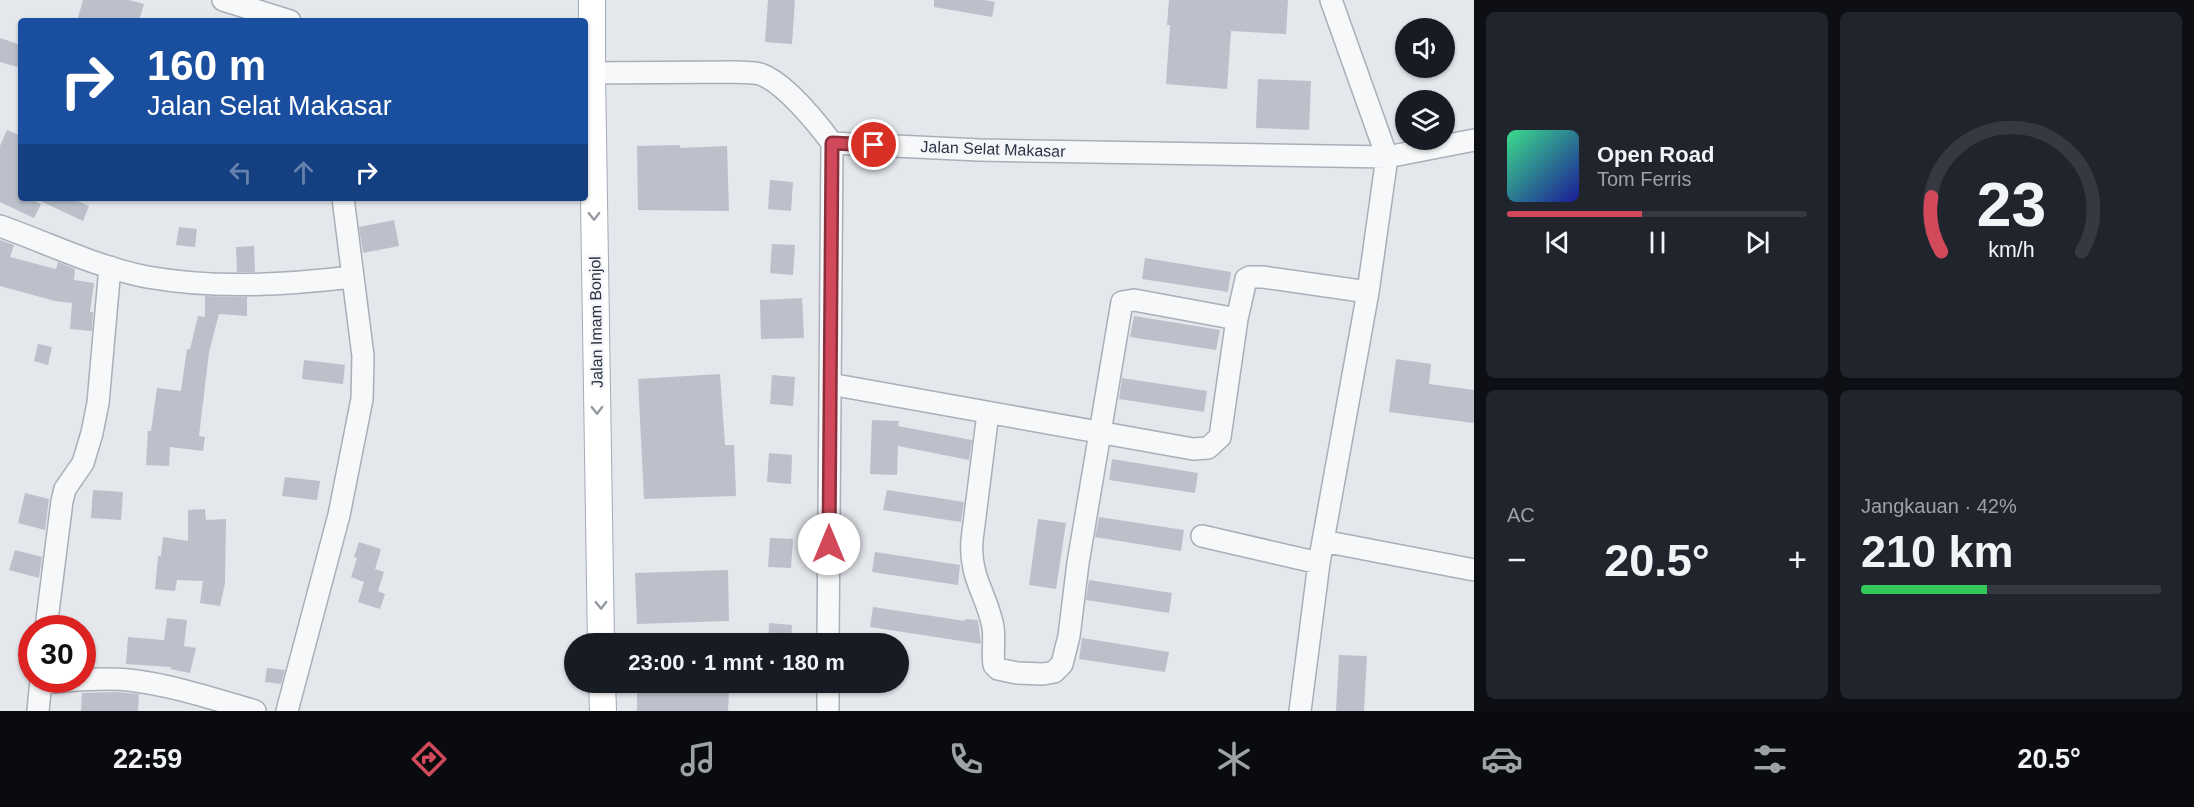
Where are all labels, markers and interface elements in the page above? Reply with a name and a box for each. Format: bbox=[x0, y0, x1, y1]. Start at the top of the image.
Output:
map controls bbox=[1395, 18, 1455, 150]
button: sound bbox=[1395, 18, 1455, 78]
icon: right bbox=[48, 42, 126, 120]
text: 160 m bbox=[147, 42, 266, 89]
button: layers bbox=[1395, 90, 1455, 150]
text: Jalan Selat Makasar bbox=[147, 91, 392, 121]
pin bbox=[848, 119, 899, 170]
icon: arrive bbox=[857, 128, 890, 161]
street label: Jalan Selat Makasar bbox=[920, 138, 1066, 160]
text: Open Road bbox=[1597, 142, 1714, 167]
icon: left bbox=[224, 156, 257, 189]
icon: ahead bbox=[287, 156, 320, 189]
icon: right bbox=[350, 156, 383, 189]
text: Tom Ferris bbox=[1597, 168, 1691, 190]
text: 23 bbox=[1976, 170, 2046, 239]
one-way arrow bbox=[588, 211, 600, 220]
icon: previous bbox=[1541, 226, 1574, 259]
icon: pause bbox=[1641, 226, 1674, 259]
icon: next bbox=[1741, 226, 1774, 259]
text: km/h bbox=[1988, 238, 2034, 262]
street label: Jalan Imam Bonjol bbox=[586, 256, 606, 388]
one-way arrow bbox=[591, 406, 604, 415]
text: Jangkauan · 42% bbox=[1861, 495, 2017, 517]
text: AC bbox=[1507, 504, 1535, 526]
position arrow bbox=[797, 512, 861, 576]
text: 210 km bbox=[1861, 526, 2014, 577]
text: 20.5° bbox=[1604, 535, 1710, 586]
text: − bbox=[1507, 541, 1526, 578]
text: + bbox=[1788, 541, 1807, 578]
one-way arrow bbox=[595, 601, 607, 610]
speed limit sign: 30 bbox=[18, 615, 96, 693]
text: 23:00 · 1 mnt · 180 m bbox=[628, 650, 845, 675]
icon: directions bbox=[408, 738, 450, 780]
icon: music bbox=[677, 738, 719, 780]
icon: phone bbox=[945, 738, 987, 780]
icon: climate bbox=[1213, 738, 1255, 780]
icon: car bbox=[1481, 738, 1523, 780]
icon: filters bbox=[1749, 738, 1791, 780]
text: 22:59 bbox=[113, 744, 182, 774]
text: 20.5° bbox=[2017, 744, 2081, 774]

